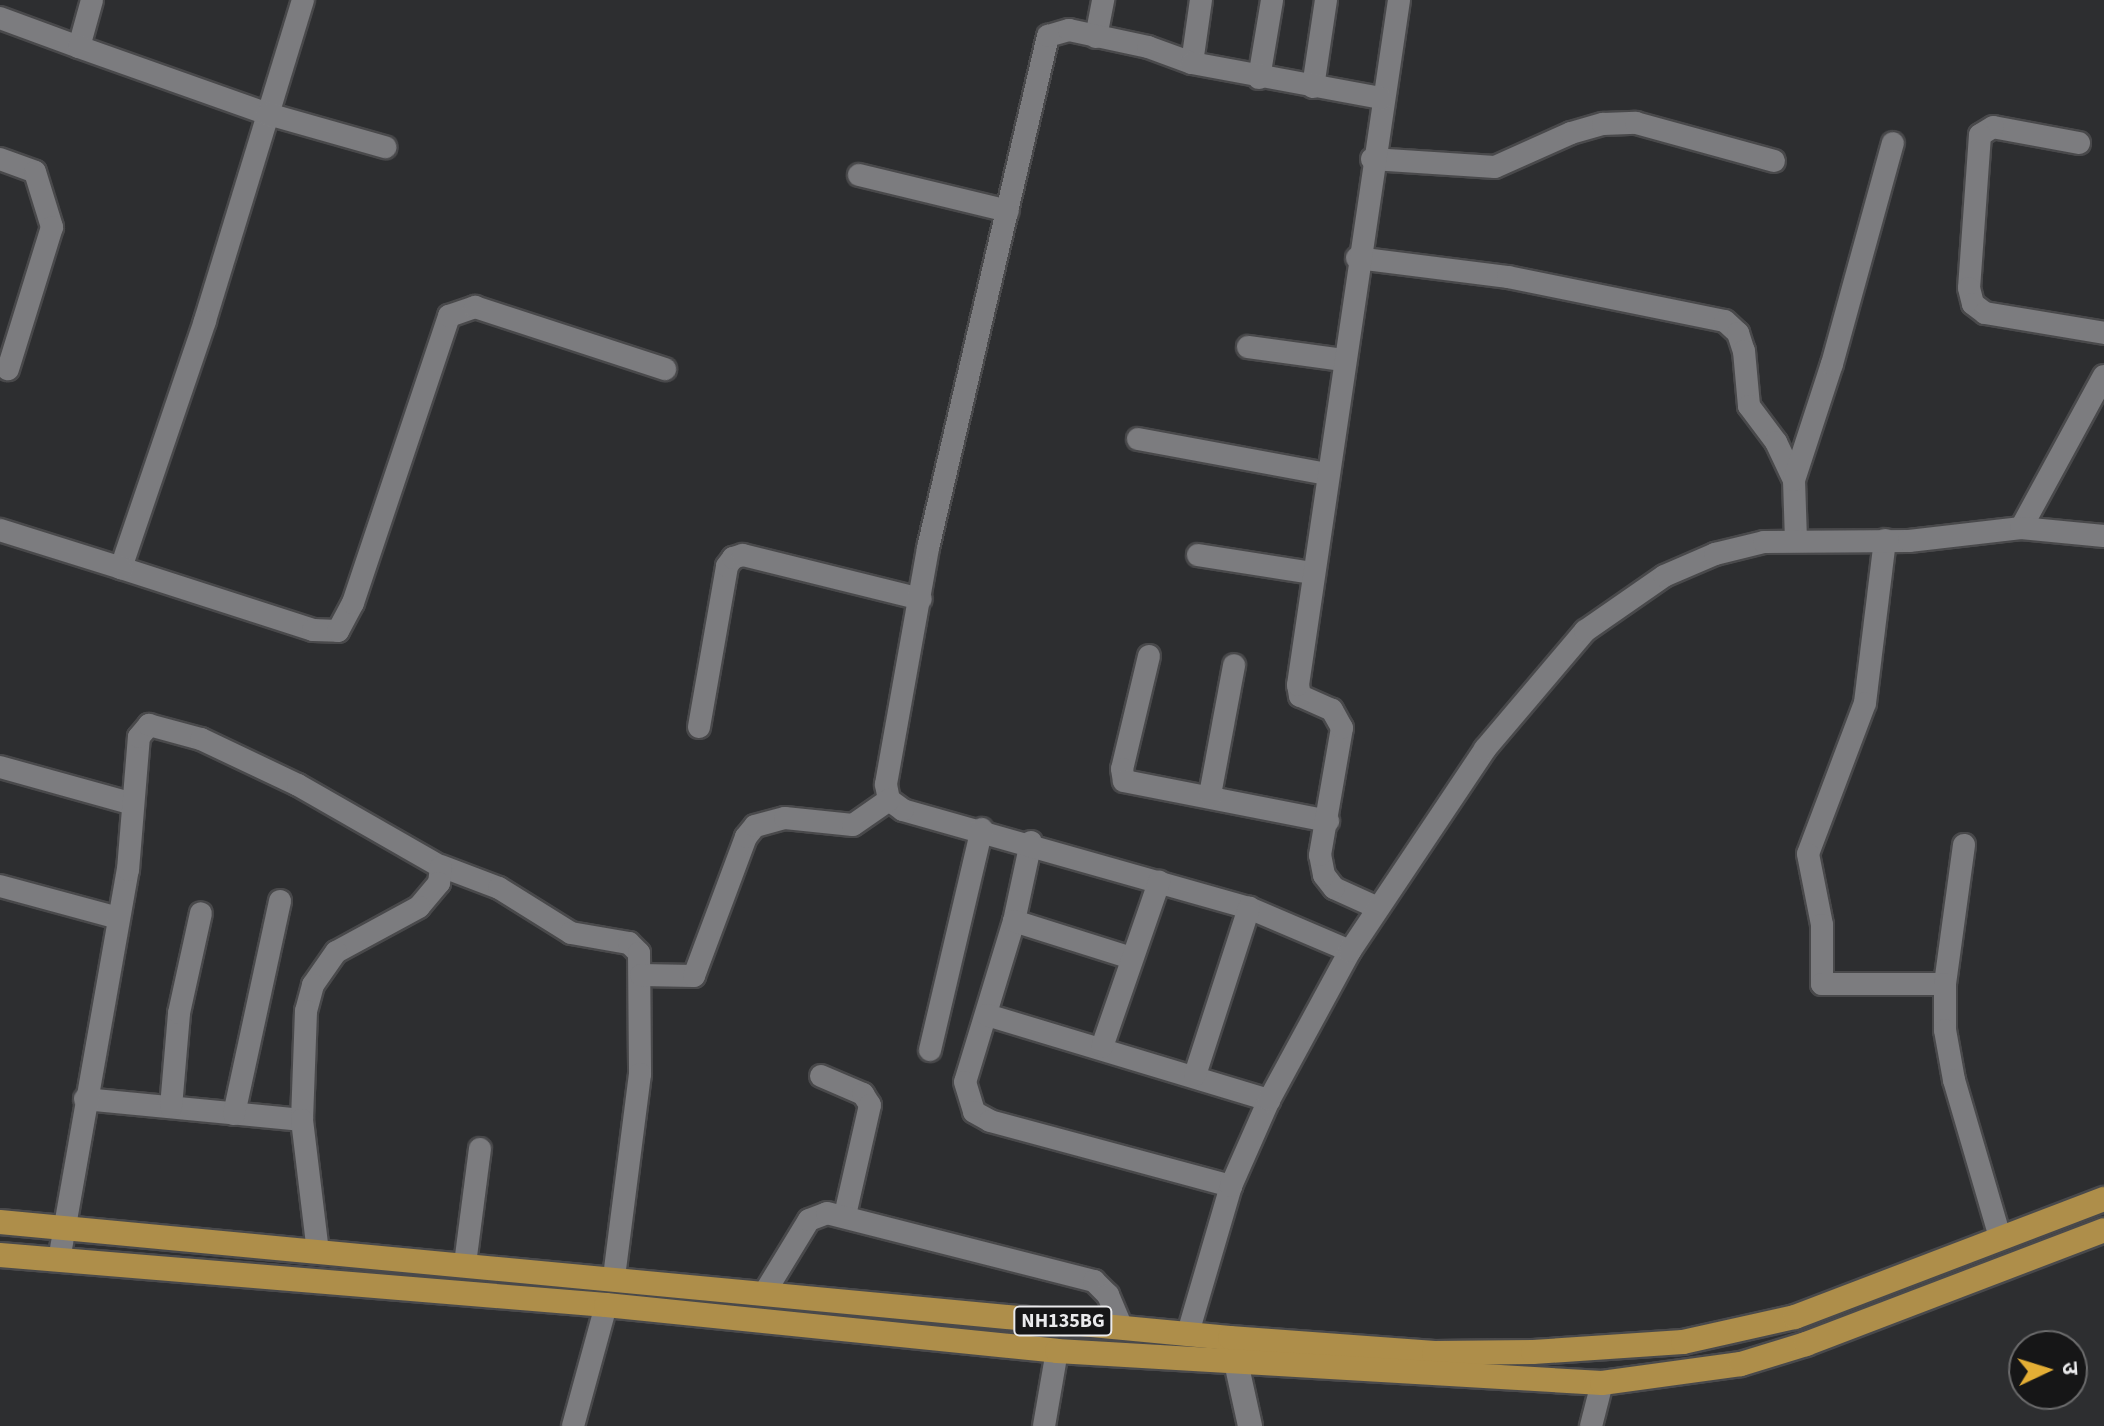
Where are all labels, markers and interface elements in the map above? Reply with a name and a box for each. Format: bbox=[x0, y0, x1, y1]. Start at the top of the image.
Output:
road number: NH135BG bbox=[1013, 1305, 1113, 1337]
north arrow bbox=[2008, 1330, 2088, 1410]
text: उ bbox=[2054, 1361, 2086, 1376]

